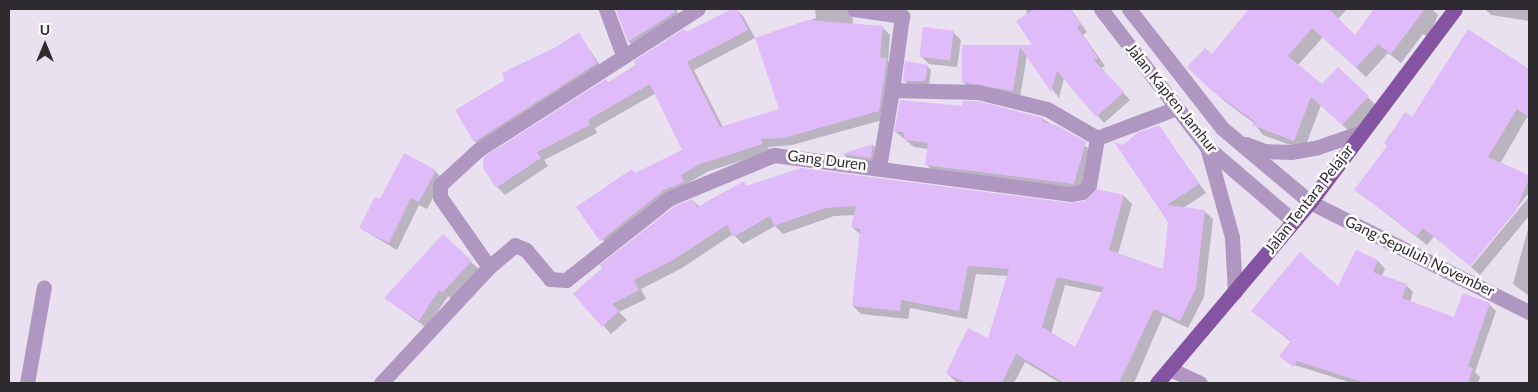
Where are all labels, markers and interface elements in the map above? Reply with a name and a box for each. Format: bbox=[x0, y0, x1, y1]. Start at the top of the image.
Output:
north arrow bbox=[20, 20, 70, 70]
text: U bbox=[40, 21, 50, 38]
street label: Jalan Kapten Jamhur bbox=[1122, 40, 1222, 156]
street label: Jalan Tentara Pelajar bbox=[1261, 141, 1357, 257]
street label: Gang Duren bbox=[786, 146, 868, 174]
street label: Gang Sepuluh November bbox=[1342, 212, 1498, 300]

